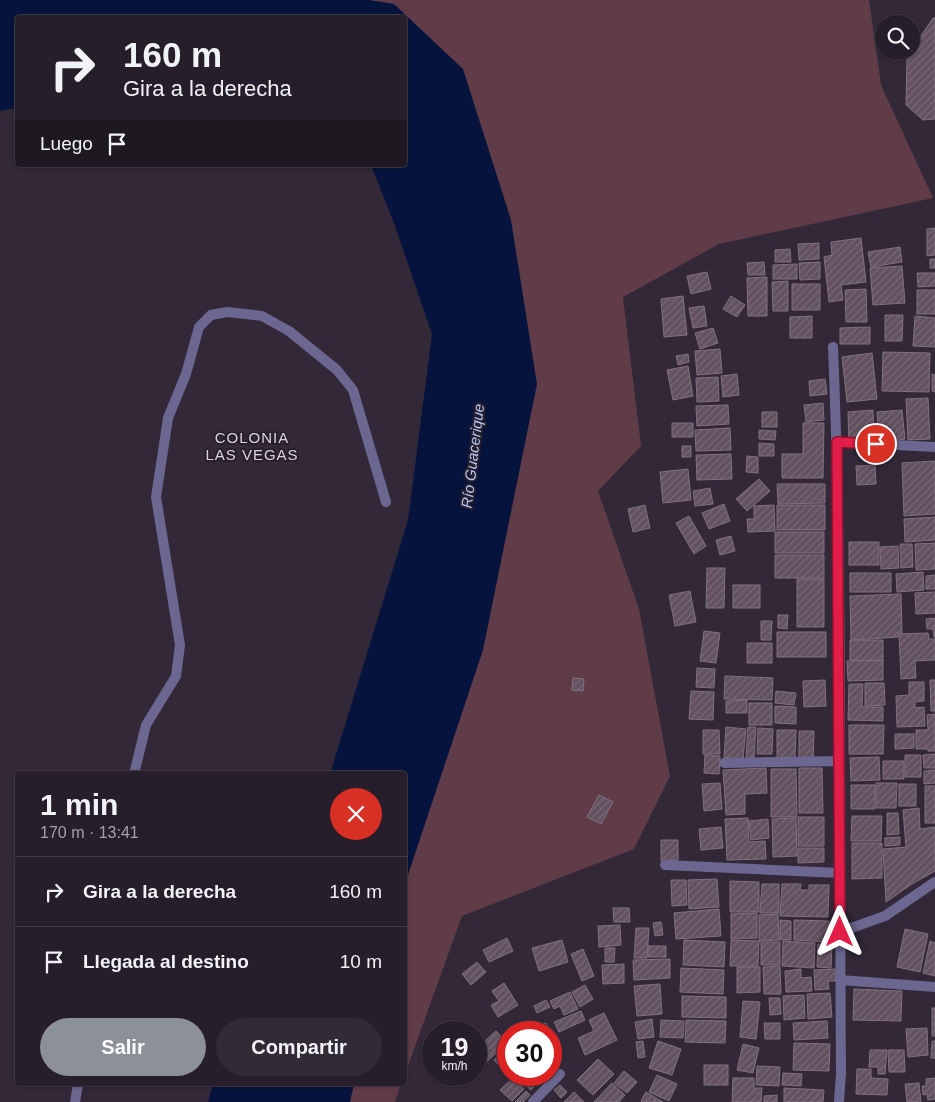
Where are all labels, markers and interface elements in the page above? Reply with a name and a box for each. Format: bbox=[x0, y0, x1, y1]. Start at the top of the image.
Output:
map controls bbox=[875, 15, 920, 60]
button: search bbox=[875, 15, 920, 60]
icon: right bbox=[40, 35, 105, 100]
text: 160 m bbox=[123, 35, 222, 74]
text: Gira a la derecha bbox=[123, 76, 292, 101]
icon: arrive bbox=[103, 130, 131, 158]
text: Luego bbox=[40, 133, 93, 154]
water label: Río Guacerique bbox=[458, 403, 487, 509]
pin bbox=[855, 423, 897, 465]
district label: COLONIA LAS VEGAS bbox=[205, 429, 299, 463]
icon: arrive bbox=[862, 430, 890, 458]
text: 1 min bbox=[40, 788, 118, 821]
button: close bbox=[330, 788, 382, 840]
text: 170 m · 13:41 bbox=[40, 824, 139, 841]
icon: right bbox=[40, 878, 68, 906]
text: Gira a la derecha bbox=[83, 881, 236, 902]
text: 160 m bbox=[329, 881, 382, 902]
position arrow bbox=[813, 905, 865, 957]
icon: arrive bbox=[40, 948, 68, 976]
text: Llegada al destino bbox=[83, 951, 249, 972]
text: 10 m bbox=[340, 951, 382, 972]
button: Salir bbox=[40, 1018, 206, 1076]
button: Compartir bbox=[216, 1018, 382, 1076]
speed limit sign: 30 bbox=[497, 1021, 562, 1086]
text: 19 bbox=[441, 1033, 468, 1061]
text: km/h bbox=[441, 1059, 468, 1073]

